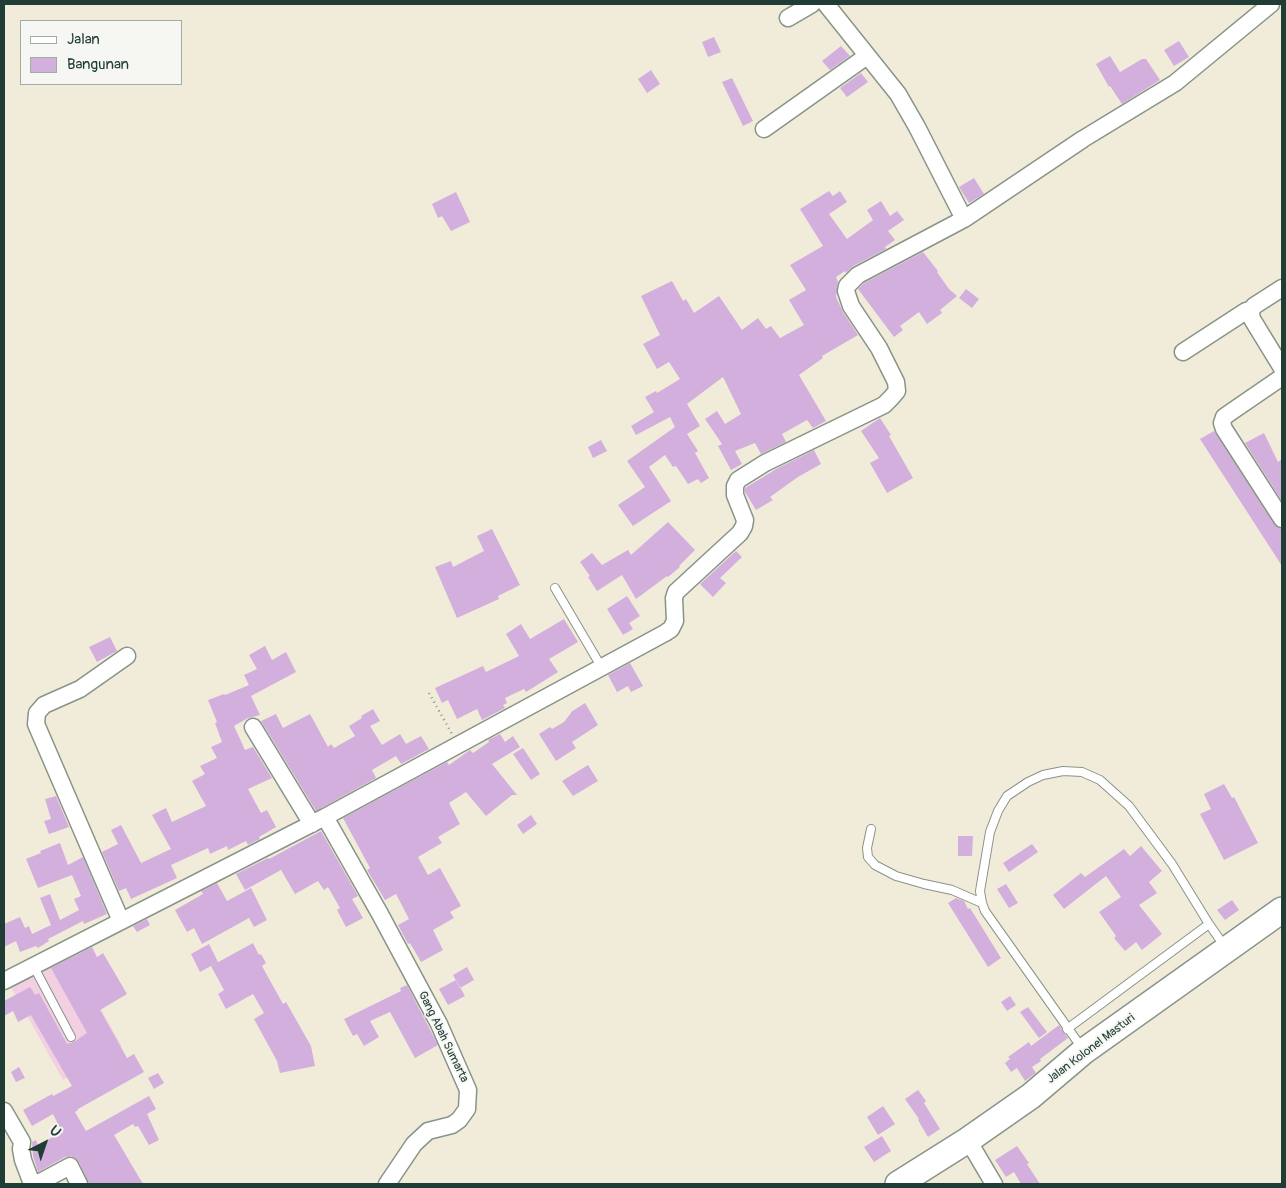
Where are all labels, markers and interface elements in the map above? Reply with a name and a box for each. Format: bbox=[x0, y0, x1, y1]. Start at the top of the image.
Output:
legend bbox=[20, 20, 182, 85]
text: Jalan bbox=[67, 30, 100, 49]
text: Bangunan bbox=[67, 55, 129, 74]
street label: Gang Abah Sumarta bbox=[415, 989, 471, 1085]
street label: Jalan Kolonel Masturi bbox=[1044, 1011, 1138, 1087]
north arrow bbox=[20, 1118, 70, 1168]
text: U bbox=[46, 1122, 64, 1141]

